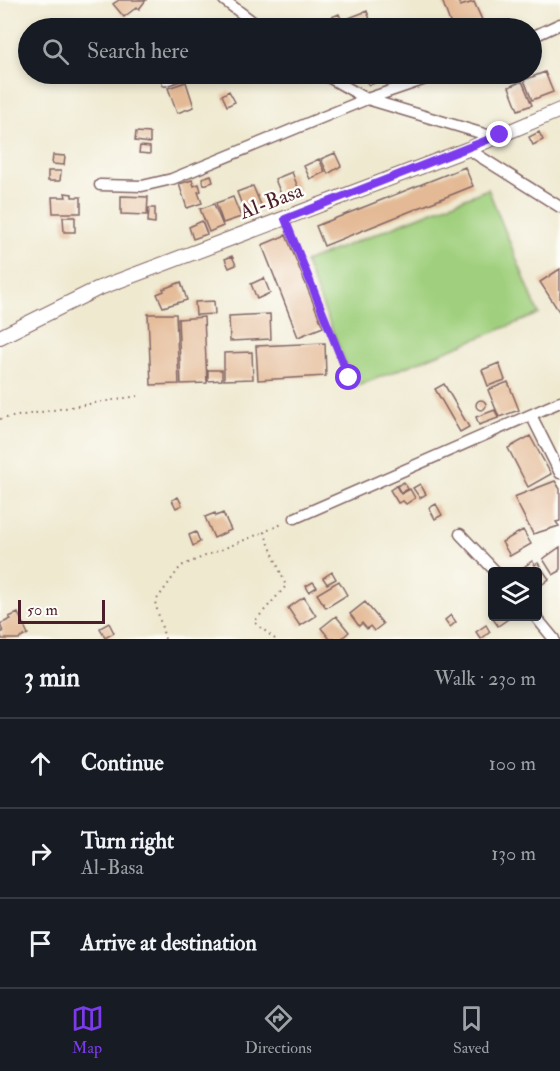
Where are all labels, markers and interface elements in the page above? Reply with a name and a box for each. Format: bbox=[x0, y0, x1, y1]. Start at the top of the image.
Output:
search box bbox=[18, 18, 542, 84]
icon: search bbox=[39, 35, 72, 68]
text: Search here bbox=[87, 37, 189, 65]
route end bbox=[486, 121, 512, 147]
street label: Al-Basa bbox=[235, 177, 307, 226]
route start bbox=[335, 364, 361, 390]
map controls bbox=[488, 567, 542, 621]
button: layers bbox=[488, 567, 542, 621]
scale bar bbox=[18, 597, 105, 624]
text: 50 m bbox=[27, 600, 58, 620]
text: 3 min bbox=[24, 662, 80, 694]
text: Walk · 230 m bbox=[434, 666, 536, 691]
icon: ahead bbox=[24, 747, 57, 780]
text: Continue bbox=[81, 749, 164, 777]
text: 100 m bbox=[489, 751, 536, 776]
text: Turn right bbox=[81, 827, 174, 855]
icon: right bbox=[24, 837, 57, 870]
text: 130 m bbox=[491, 841, 536, 866]
text: Al-Basa bbox=[81, 855, 144, 880]
icon: arrive bbox=[24, 927, 57, 960]
text: Arrive at destination bbox=[81, 929, 257, 957]
tab: Map bbox=[71, 1002, 104, 1058]
tab: Directions bbox=[245, 1002, 312, 1058]
tab: Saved bbox=[453, 1002, 489, 1058]

